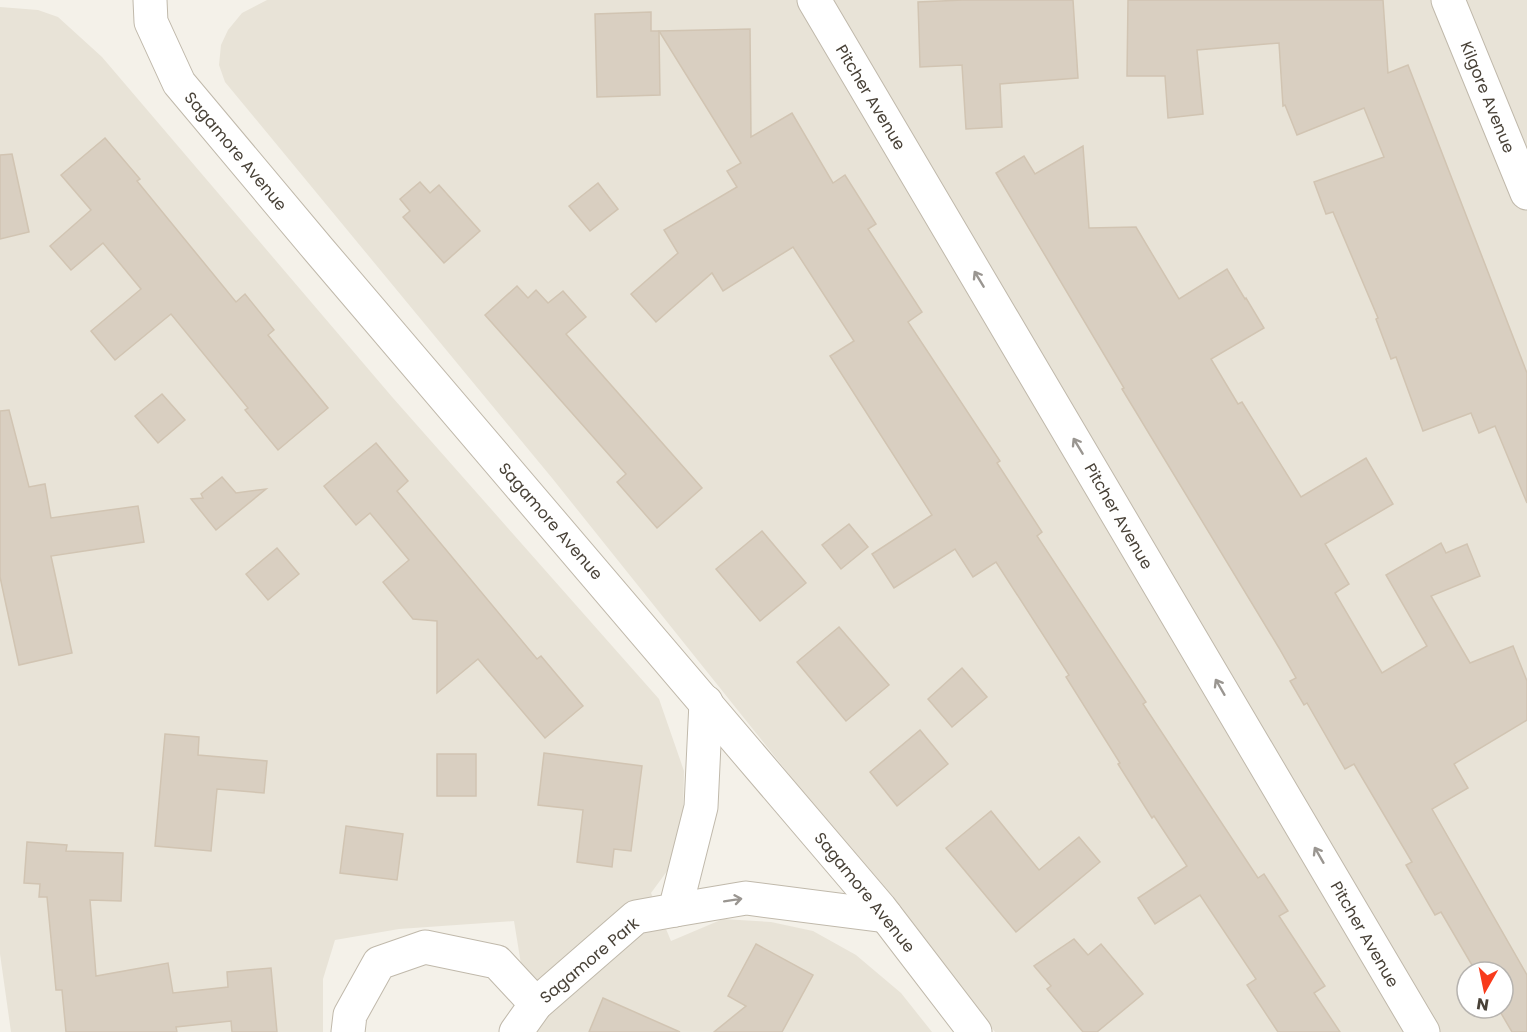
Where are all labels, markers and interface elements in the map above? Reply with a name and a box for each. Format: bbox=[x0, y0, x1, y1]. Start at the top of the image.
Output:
street label: Kilgore Avenue bbox=[1455, 38, 1520, 157]
street label: Pitcher Avenue bbox=[830, 40, 911, 154]
street label: Sagamore Avenue bbox=[179, 87, 292, 216]
one-way arrow bbox=[972, 270, 984, 287]
one-way arrow bbox=[1072, 438, 1084, 455]
street label: Sagamore Avenue bbox=[493, 458, 608, 585]
street label: Pitcher Avenue bbox=[1079, 459, 1158, 574]
one-way arrow bbox=[1213, 679, 1225, 696]
street label: Sagamore Avenue bbox=[809, 827, 920, 957]
one-way arrow bbox=[1312, 847, 1324, 864]
street label: Pitcher Avenue bbox=[1325, 877, 1404, 992]
one-way arrow bbox=[722, 895, 742, 906]
street label: Sagamore Park bbox=[535, 912, 644, 1009]
north arrow bbox=[1455, 960, 1515, 1020]
text: N bbox=[1475, 992, 1490, 1017]

